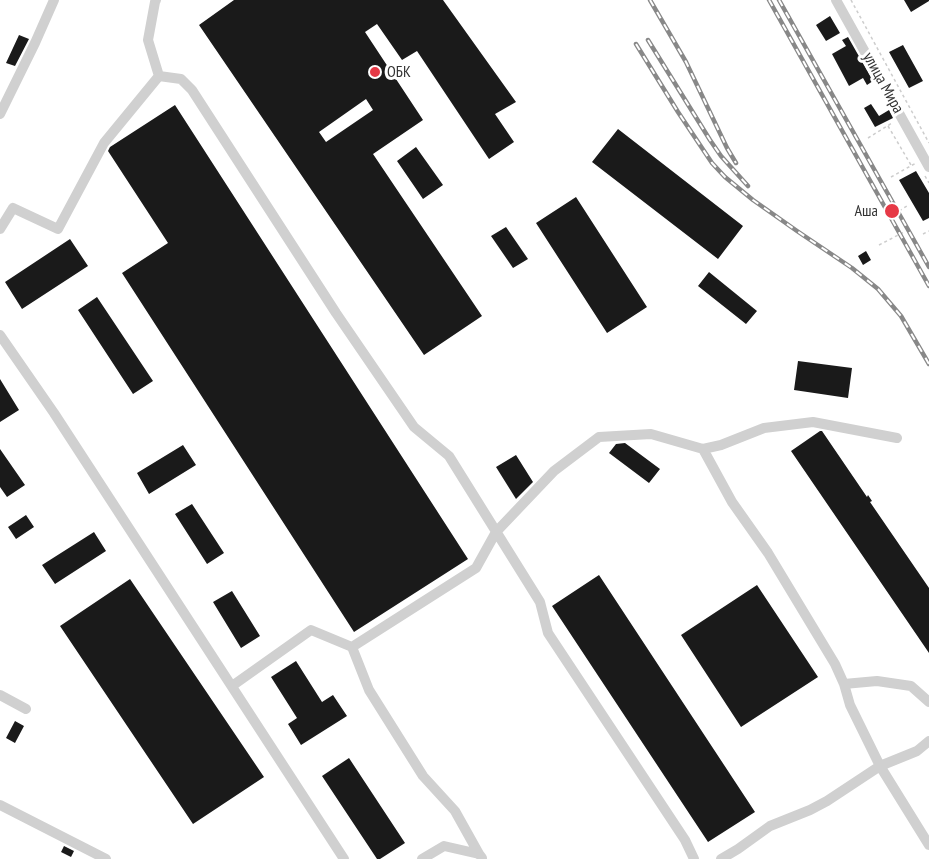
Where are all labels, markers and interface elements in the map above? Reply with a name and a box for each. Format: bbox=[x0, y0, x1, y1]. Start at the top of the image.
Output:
street label: улица Мира bbox=[858, 49, 908, 117]
place label: ОБК bbox=[387, 62, 411, 82]
marker: ОБК bbox=[368, 65, 382, 79]
place label: Аша bbox=[855, 201, 878, 221]
marker: Аша bbox=[883, 202, 901, 220]

